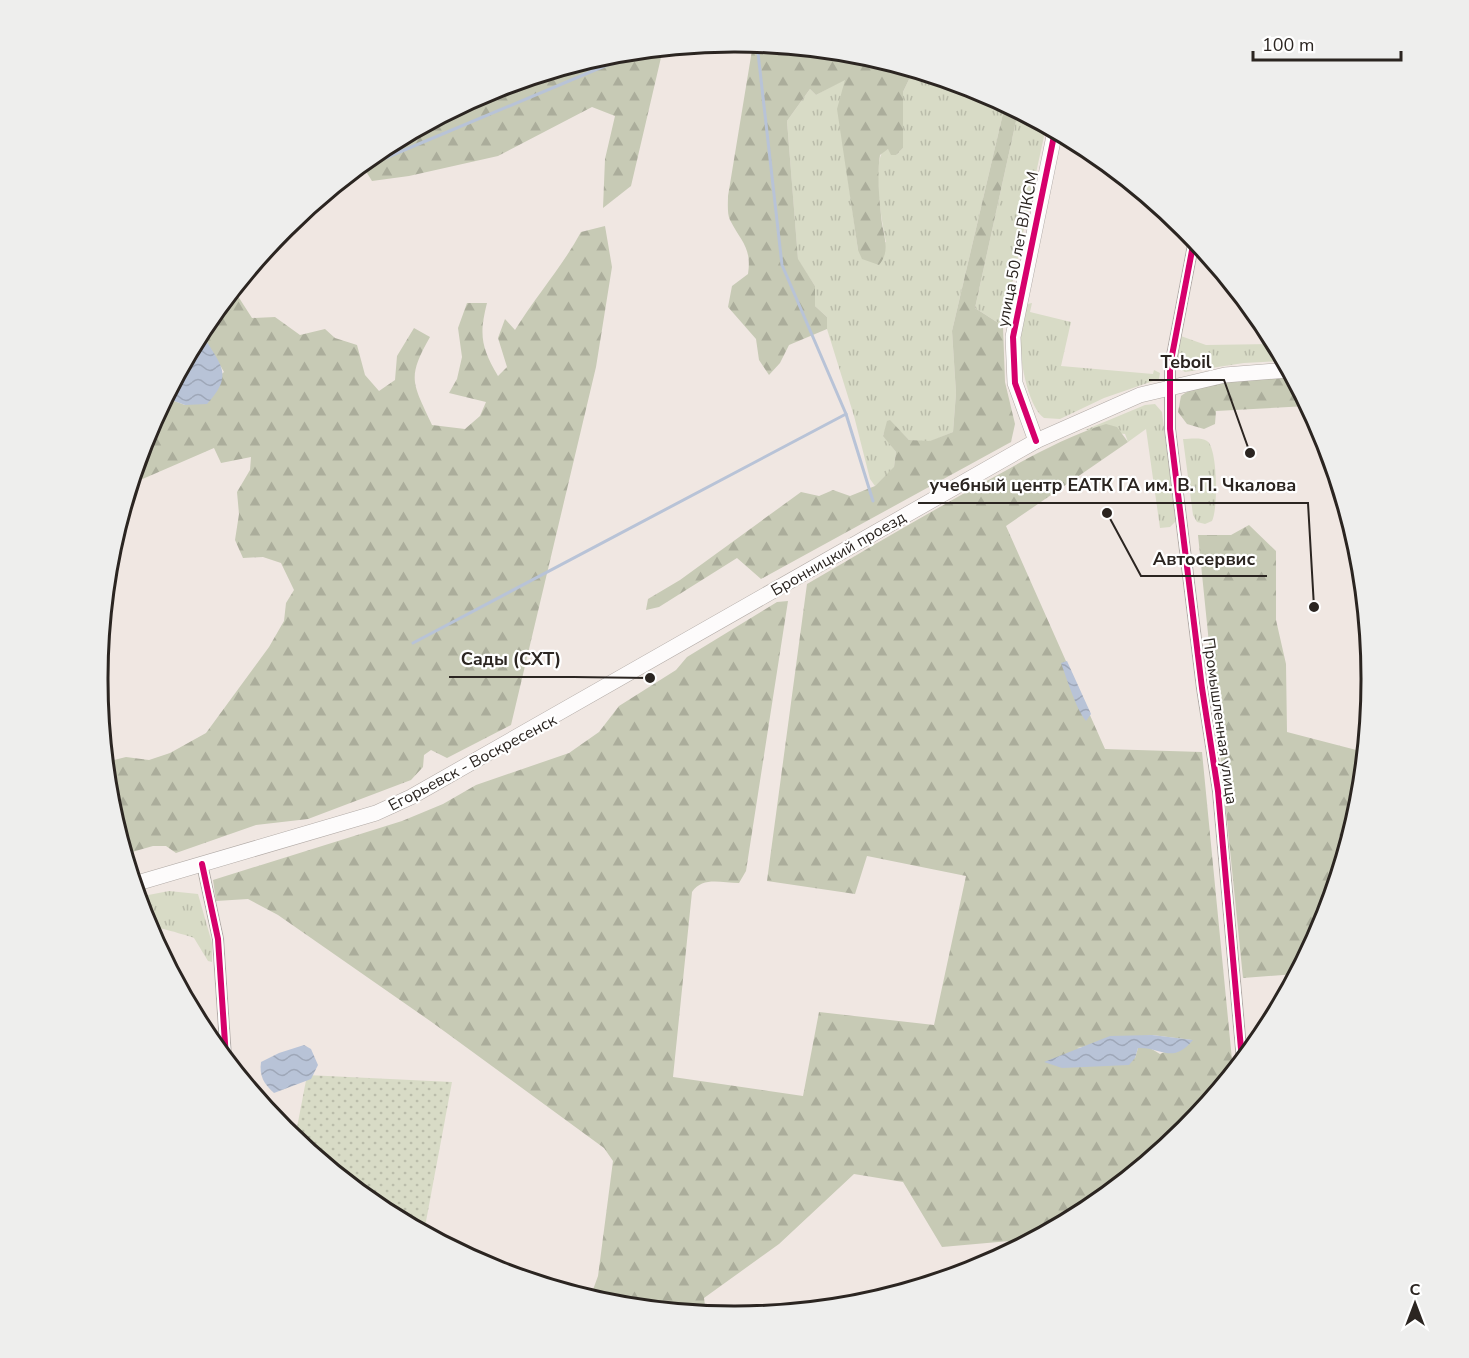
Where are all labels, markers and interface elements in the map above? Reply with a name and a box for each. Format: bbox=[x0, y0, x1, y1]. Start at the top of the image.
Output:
scale bar bbox=[1253, 24, 1402, 62]
text: 100 m bbox=[1262, 33, 1314, 57]
street label: улица 50 лет ВЛКСМ bbox=[992, 169, 1044, 329]
callout: Teboil bbox=[1149, 344, 1224, 380]
text: Teboil bbox=[1160, 350, 1212, 374]
callout: учебный центр ЕАТК ГА им. В. П. Чкалова bbox=[918, 467, 1308, 503]
text: учебный центр ЕАТК ГА им. В. П. Чкалова bbox=[930, 473, 1296, 497]
street label: Бронницкий проезд bbox=[767, 506, 910, 601]
callout: Автосервис bbox=[1141, 540, 1267, 576]
text: Автосервис bbox=[1153, 547, 1255, 571]
street label: Промышленная улица bbox=[1197, 636, 1243, 806]
callout: Сады (СХТ) bbox=[449, 641, 574, 677]
text: Сады (СХТ) bbox=[461, 647, 561, 671]
street label: Егорьевск - Воскресенск bbox=[385, 709, 561, 817]
north arrow bbox=[1385, 1274, 1445, 1334]
text: С bbox=[1410, 1279, 1421, 1301]

